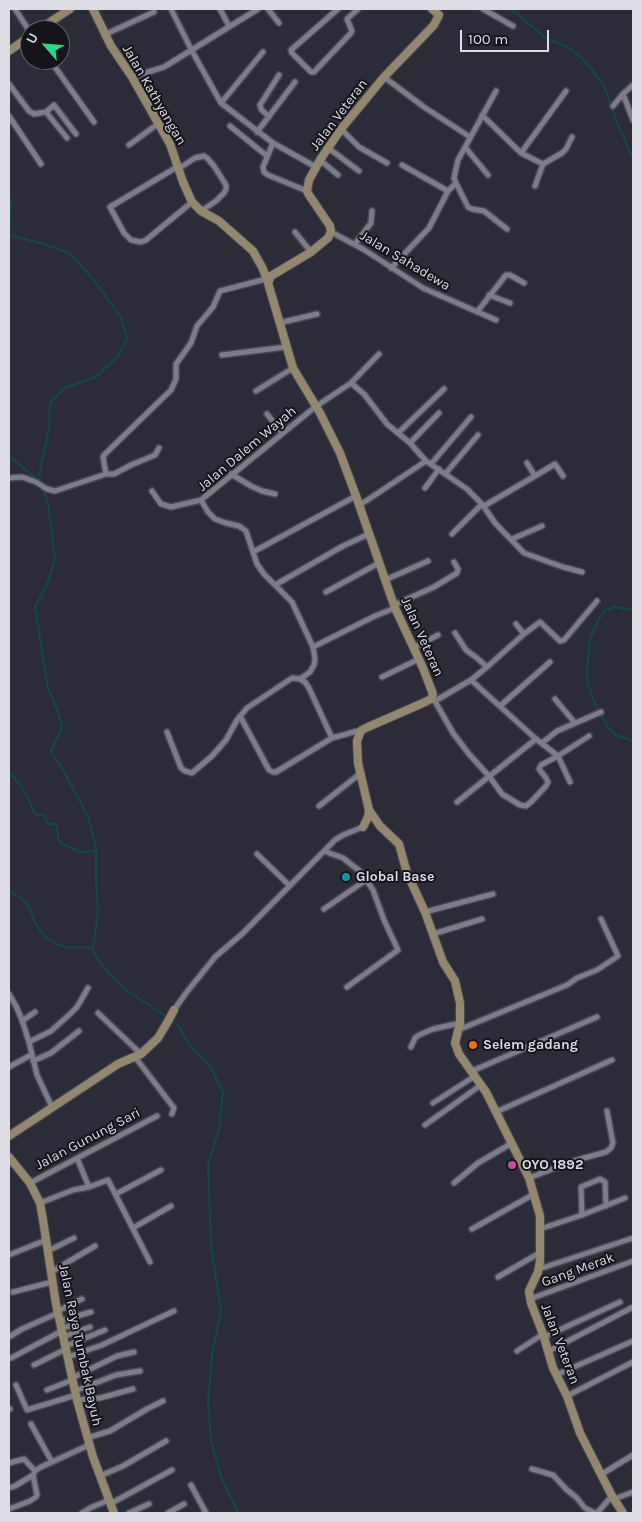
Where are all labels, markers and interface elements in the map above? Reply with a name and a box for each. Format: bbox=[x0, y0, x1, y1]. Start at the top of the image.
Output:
north arrow bbox=[20, 20, 70, 70]
scale bar bbox=[462, 20, 551, 52]
text: U bbox=[22, 30, 42, 47]
text: 100 m bbox=[468, 30, 508, 48]
street label: Jalan Kathyangan bbox=[118, 42, 190, 148]
street label: Jalan Veteran bbox=[307, 76, 371, 154]
street label: Jalan Sahadewa bbox=[357, 227, 453, 295]
street label: Jalan Dalem Wayah bbox=[194, 403, 300, 495]
street label: Jalan Veteran bbox=[397, 595, 447, 679]
place label: Global Base bbox=[356, 869, 434, 885]
marker: Global Base bbox=[340, 871, 352, 883]
place label: Selem gadang bbox=[483, 1037, 578, 1053]
marker: Selem gadang bbox=[467, 1039, 479, 1051]
street label: Jalan Gunung Sari bbox=[33, 1104, 143, 1174]
place label: OYO 1892 bbox=[522, 1157, 583, 1173]
marker: OYO 1892 bbox=[506, 1159, 518, 1171]
street label: Gang Merak bbox=[539, 1249, 617, 1291]
street label: Jalan Raya Tumbak Bayuh bbox=[55, 1262, 105, 1428]
street label: Jalan Veteran bbox=[537, 1301, 583, 1387]

